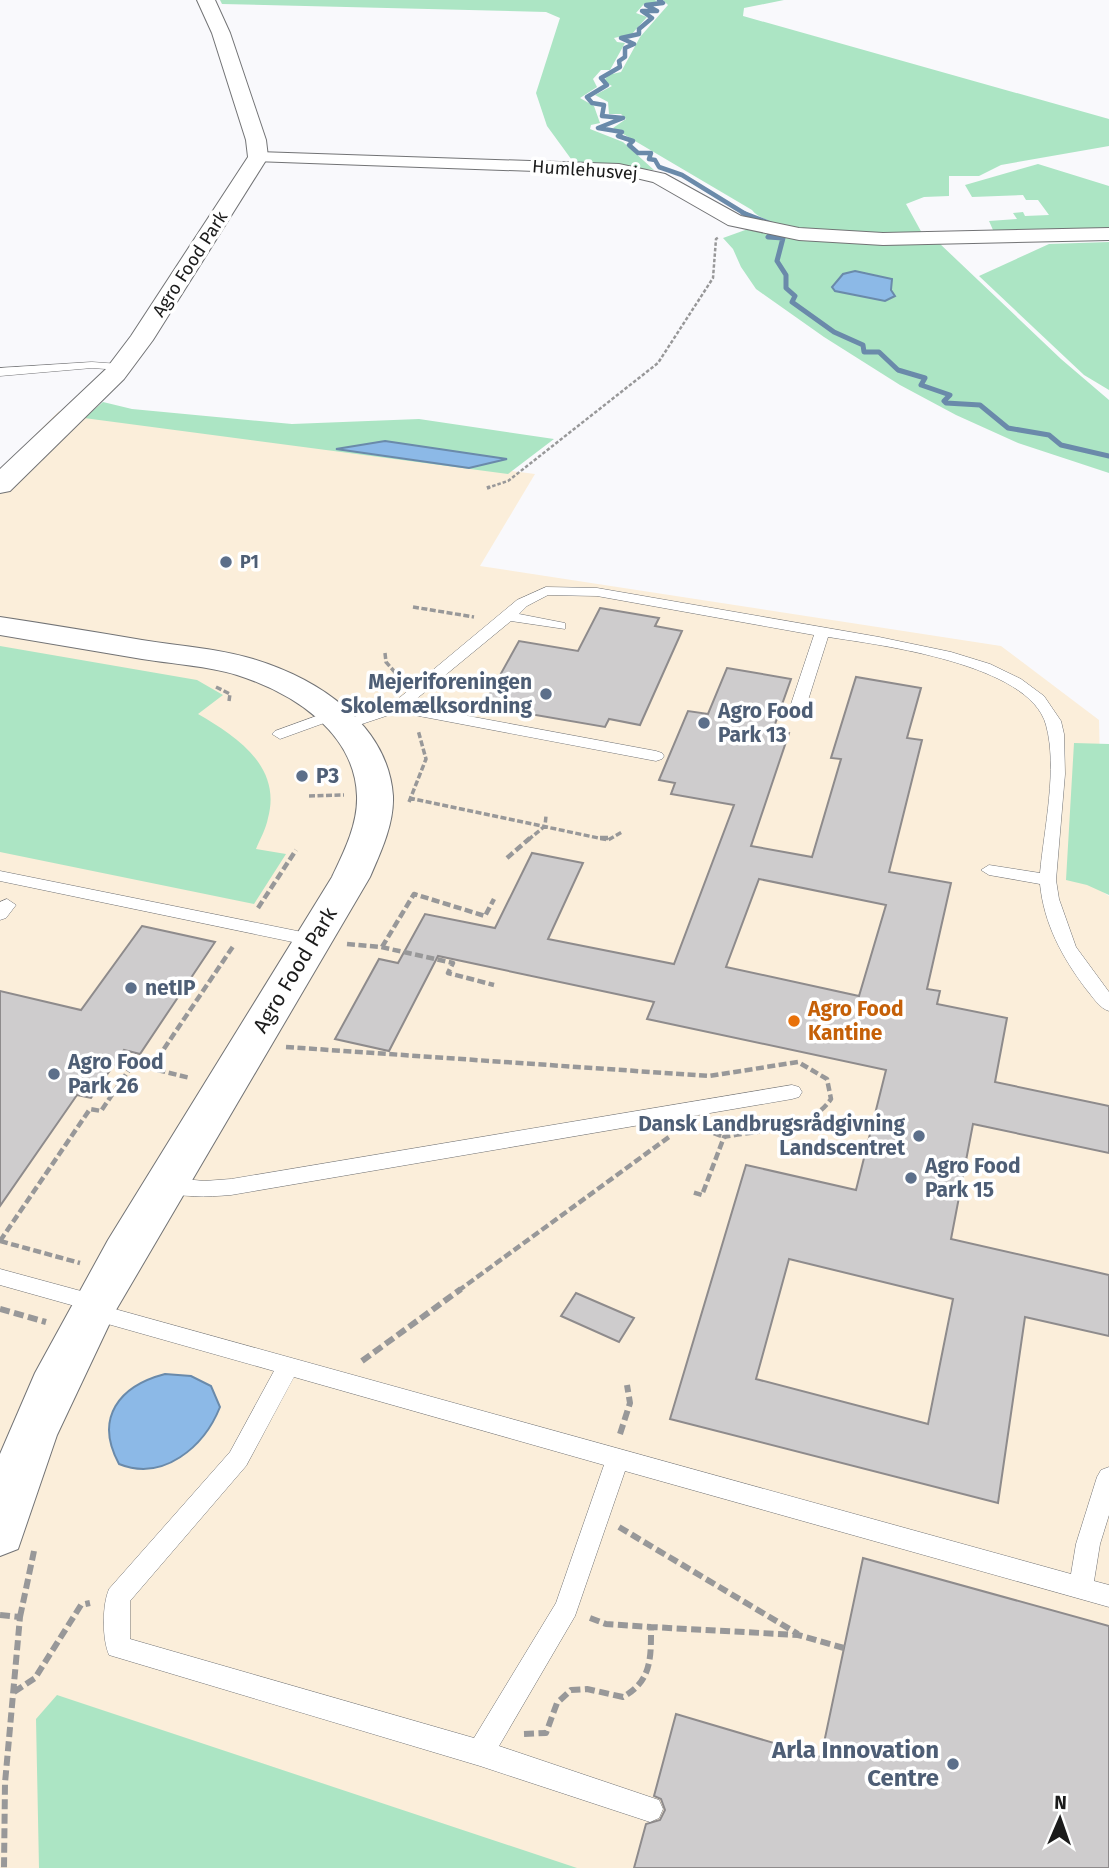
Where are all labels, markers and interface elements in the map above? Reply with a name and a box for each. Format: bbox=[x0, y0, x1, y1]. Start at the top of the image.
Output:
street label: Humlehusvej bbox=[531, 155, 639, 185]
street label: Agro Food Park bbox=[148, 206, 233, 321]
place label: P1 bbox=[240, 551, 259, 573]
marker: P1 bbox=[218, 554, 234, 570]
place label: Mejeriforeningen Skolemælksordning bbox=[341, 669, 532, 719]
marker: Mejeriforeningen Skolemælksordning bbox=[538, 686, 554, 702]
place label: Agro Food Park 13 bbox=[717, 698, 814, 748]
marker: Agro Food Park 13 bbox=[696, 715, 712, 731]
place label: P3 bbox=[316, 763, 339, 789]
marker: P3 bbox=[294, 768, 310, 784]
street label: Agro Food Park bbox=[247, 902, 343, 1037]
place label: netIP bbox=[145, 975, 196, 1001]
marker: netIP bbox=[123, 980, 139, 996]
place label: Agro Food Kantine bbox=[807, 996, 904, 1046]
marker: Agro Food Kantine bbox=[786, 1013, 802, 1029]
place label: Agro Food Park 26 bbox=[67, 1049, 164, 1099]
marker: Agro Food Park 26 bbox=[46, 1066, 62, 1082]
place label: Dansk Landbrugsrådgivning Landscentret bbox=[638, 1111, 906, 1161]
marker: Dansk Landbrugsrådgivning Landscentret bbox=[911, 1128, 927, 1144]
place label: Agro Food Park 15 bbox=[924, 1153, 1021, 1203]
marker: Agro Food Park 15 bbox=[903, 1170, 919, 1186]
place label: Arla Innovation Centre bbox=[771, 1736, 939, 1792]
marker: Arla Innovation Centre bbox=[945, 1756, 961, 1772]
north arrow bbox=[1025, 1784, 1095, 1854]
text: N bbox=[1054, 1791, 1067, 1814]

